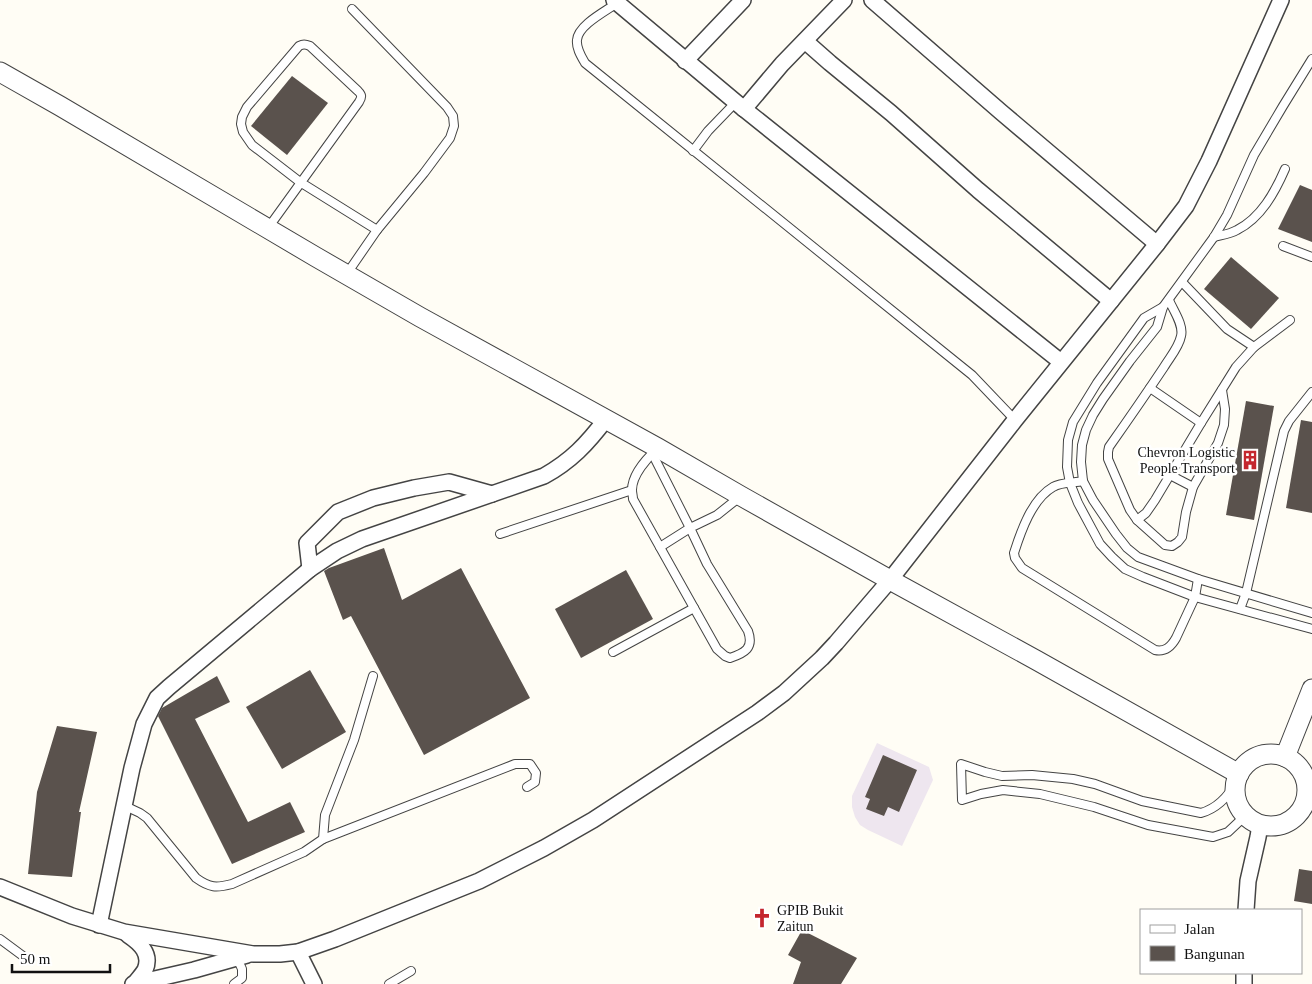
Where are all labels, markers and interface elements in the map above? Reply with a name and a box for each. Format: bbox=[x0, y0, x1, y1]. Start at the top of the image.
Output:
place label: Chevron Logistic People Transport bbox=[1137, 445, 1235, 476]
building icon: Chevron Logistic People Transport bbox=[1239, 449, 1261, 471]
place label: GPIB Bukit Zaitun bbox=[777, 903, 844, 934]
church icon: GPIB Bukit Zaitun bbox=[751, 907, 773, 929]
legend bbox=[1140, 909, 1302, 974]
text: Jalan bbox=[1184, 921, 1215, 937]
scale bar bbox=[12, 942, 110, 974]
text: Bangunan bbox=[1184, 946, 1245, 962]
text: 50 m bbox=[20, 951, 51, 967]

